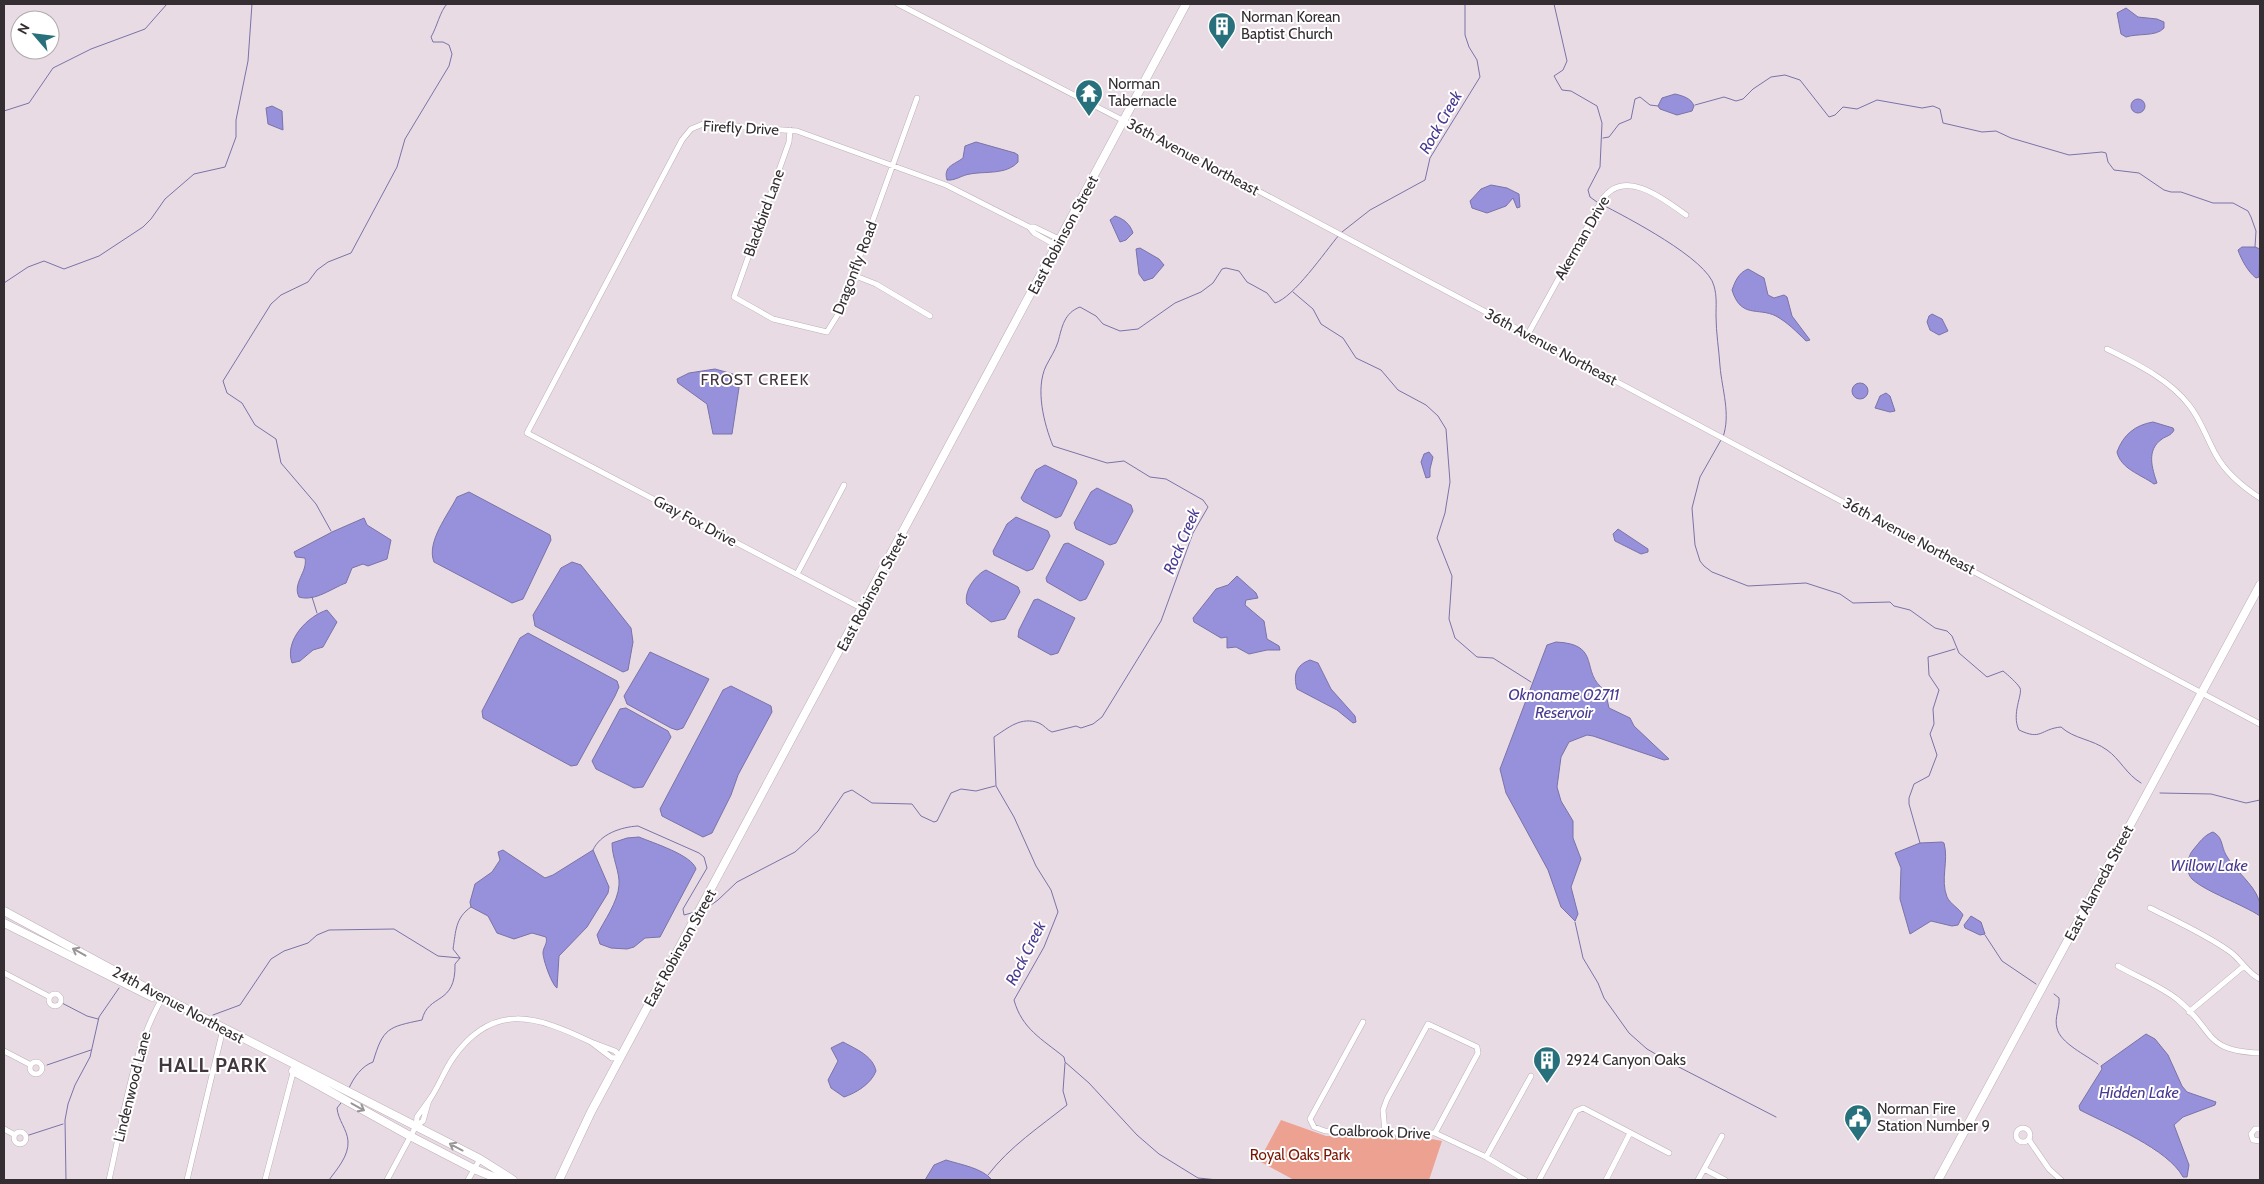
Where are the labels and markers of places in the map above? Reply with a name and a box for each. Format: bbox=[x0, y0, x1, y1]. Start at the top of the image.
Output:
place label: Norman Korean Baptist Church bbox=[1241, 8, 1341, 43]
building icon: Norman Korean Baptist Church bbox=[1207, 11, 1237, 50]
place label: Norman Tabernacle bbox=[1108, 75, 1177, 110]
temple icon: Norman Tabernacle bbox=[1074, 78, 1104, 117]
building icon: 2924 Canyon Oaks bbox=[1532, 1045, 1562, 1084]
place label: 2924 Canyon Oaks bbox=[1566, 1051, 1686, 1069]
place label: Norman Fire Station Number 9 bbox=[1877, 1100, 1990, 1135]
public building icon: Norman Fire Station Number 9 bbox=[1843, 1103, 1873, 1142]

